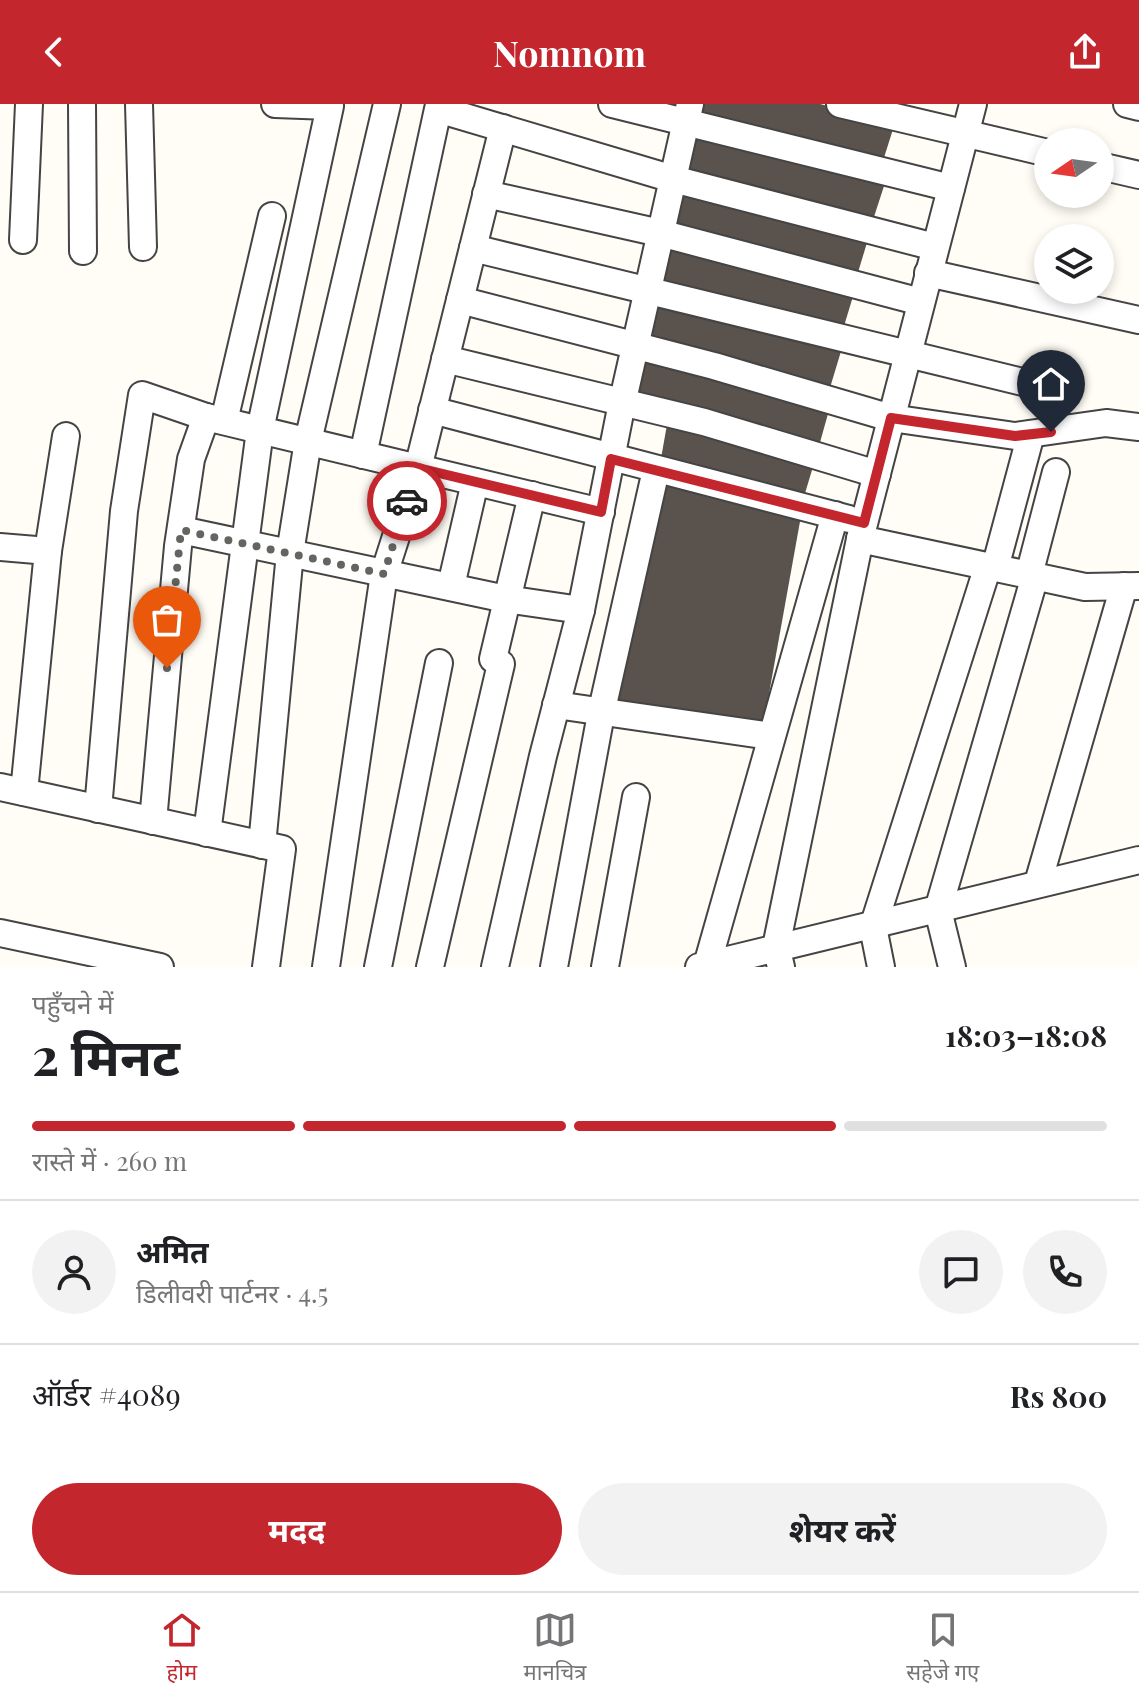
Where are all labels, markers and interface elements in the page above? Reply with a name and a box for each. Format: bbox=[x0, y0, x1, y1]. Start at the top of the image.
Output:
text: Nomnom bbox=[493, 28, 646, 76]
icon: back bbox=[32, 30, 76, 74]
icon: share bbox=[1063, 30, 1107, 74]
north arrow bbox=[1034, 128, 1114, 208]
map controls bbox=[1034, 128, 1114, 304]
button: layers bbox=[1034, 224, 1114, 304]
pin bbox=[1017, 350, 1085, 432]
icon: home bbox=[1029, 362, 1073, 406]
courier bbox=[367, 461, 447, 541]
icon: car bbox=[385, 479, 429, 523]
pin bbox=[133, 586, 201, 668]
icon: bag bbox=[145, 598, 189, 642]
text: पहुँचने में bbox=[32, 986, 114, 1021]
text: 18:03–18:08 bbox=[945, 1015, 1107, 1055]
text: 2 मिनट bbox=[32, 1020, 180, 1089]
text: रास्ते में · 260 m bbox=[32, 1143, 187, 1178]
button: person bbox=[32, 1230, 116, 1314]
button: chat bbox=[919, 1230, 1003, 1314]
button: phone bbox=[1023, 1230, 1107, 1314]
text: अमित bbox=[136, 1231, 209, 1271]
text: डिलीवरी पार्टनर · 4.5 bbox=[136, 1275, 328, 1310]
text: ऑर्डर #4089 bbox=[32, 1374, 181, 1414]
text: Rs 800 bbox=[1010, 1376, 1107, 1416]
button: मदद bbox=[32, 1483, 562, 1575]
button: शेयर करें bbox=[578, 1483, 1107, 1575]
tab: होम bbox=[160, 1608, 204, 1689]
tab: मानचित्र bbox=[524, 1608, 586, 1689]
tab: सहेजे गए bbox=[906, 1608, 979, 1689]

